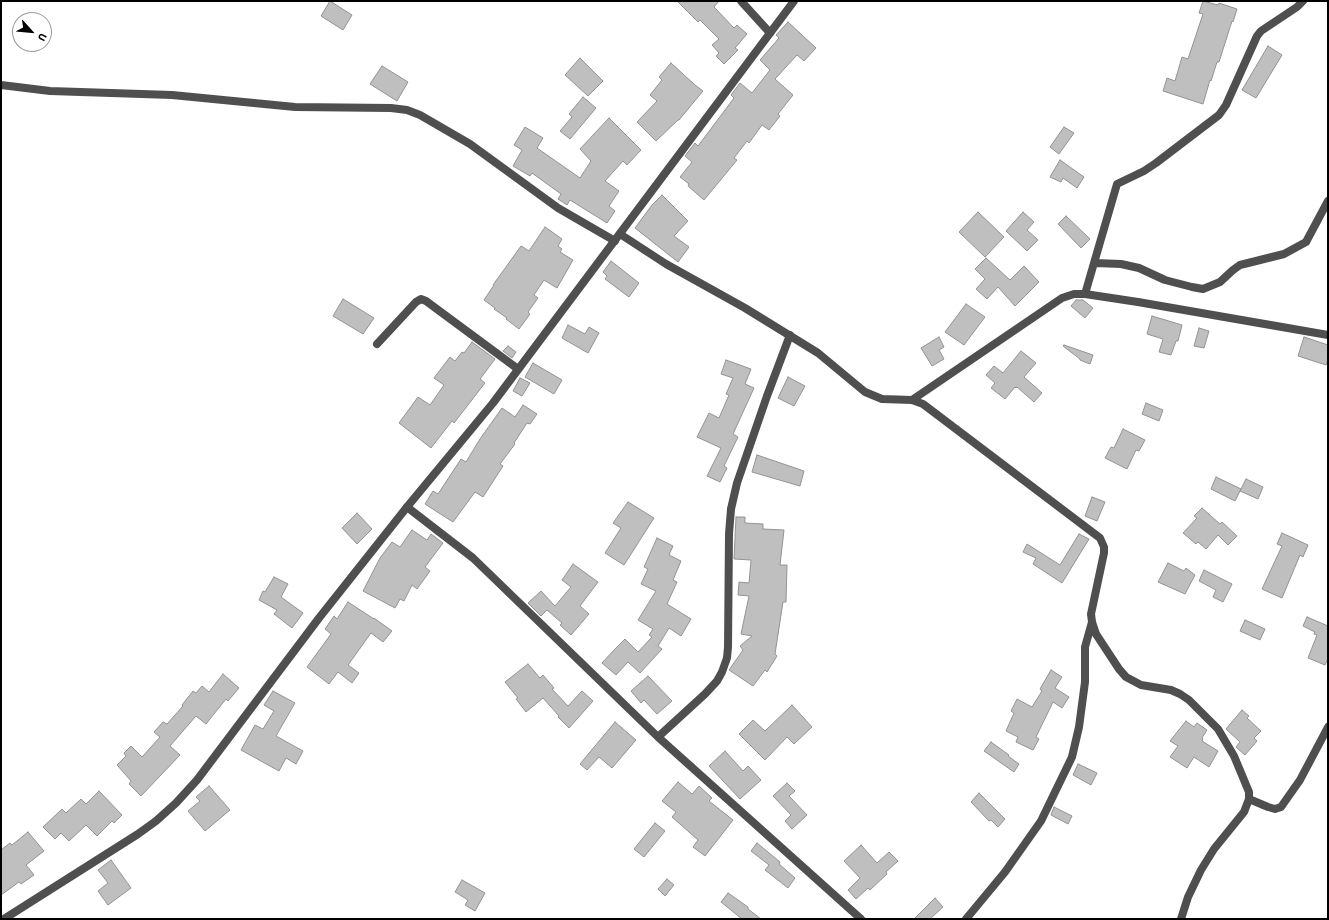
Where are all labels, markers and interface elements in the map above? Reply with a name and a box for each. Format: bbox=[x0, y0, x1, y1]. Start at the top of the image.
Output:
north arrow bbox=[12, 12, 52, 52]
text: U bbox=[34, 31, 51, 44]

